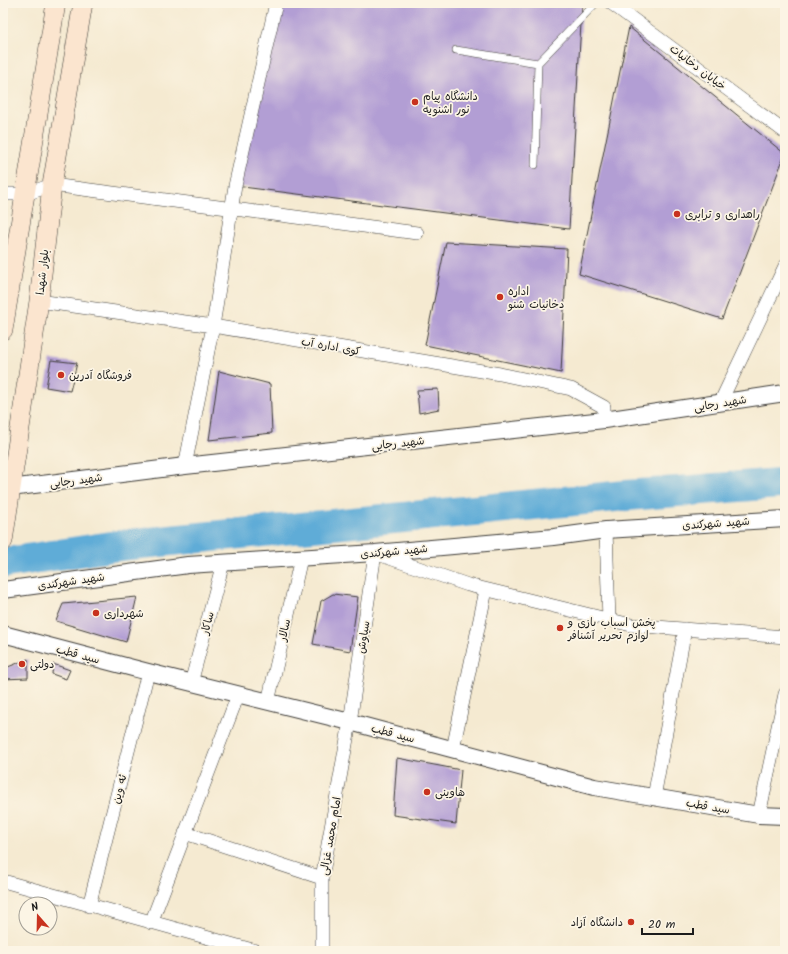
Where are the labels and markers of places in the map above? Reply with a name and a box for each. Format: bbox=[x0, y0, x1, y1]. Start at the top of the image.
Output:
place label: دانشگاه پیام نور اشنویه bbox=[423, 88, 478, 119]
marker: دانشگاه پیام نور اشنویه bbox=[410, 97, 420, 107]
place label: راهداری و ترابری bbox=[685, 206, 760, 224]
marker: راهداری و ترابری bbox=[672, 209, 682, 219]
place label: اداره دخانیات شنو bbox=[507, 283, 564, 314]
marker: اداره دخانیات شنو bbox=[495, 292, 505, 302]
place label: فروشگاه آدرین bbox=[69, 367, 132, 385]
marker: فروشگاه آدرین bbox=[56, 370, 66, 380]
place label: شهرداری bbox=[104, 605, 144, 623]
marker: شهرداری bbox=[91, 608, 101, 618]
place label: پخش اسباب بازی و لوازم تحریر آشنافر bbox=[567, 614, 655, 645]
marker: پخش اسباب بازی و لوازم تحریر آشنافر bbox=[555, 623, 565, 633]
place label: دولتی bbox=[30, 656, 54, 674]
marker: دولتی bbox=[17, 659, 27, 669]
place label: هاوینی bbox=[435, 784, 465, 802]
marker: هاوینی bbox=[422, 787, 432, 797]
place label: دانشگاه آزاد bbox=[571, 914, 623, 932]
marker: دانشگاه آزاد bbox=[626, 917, 636, 927]

